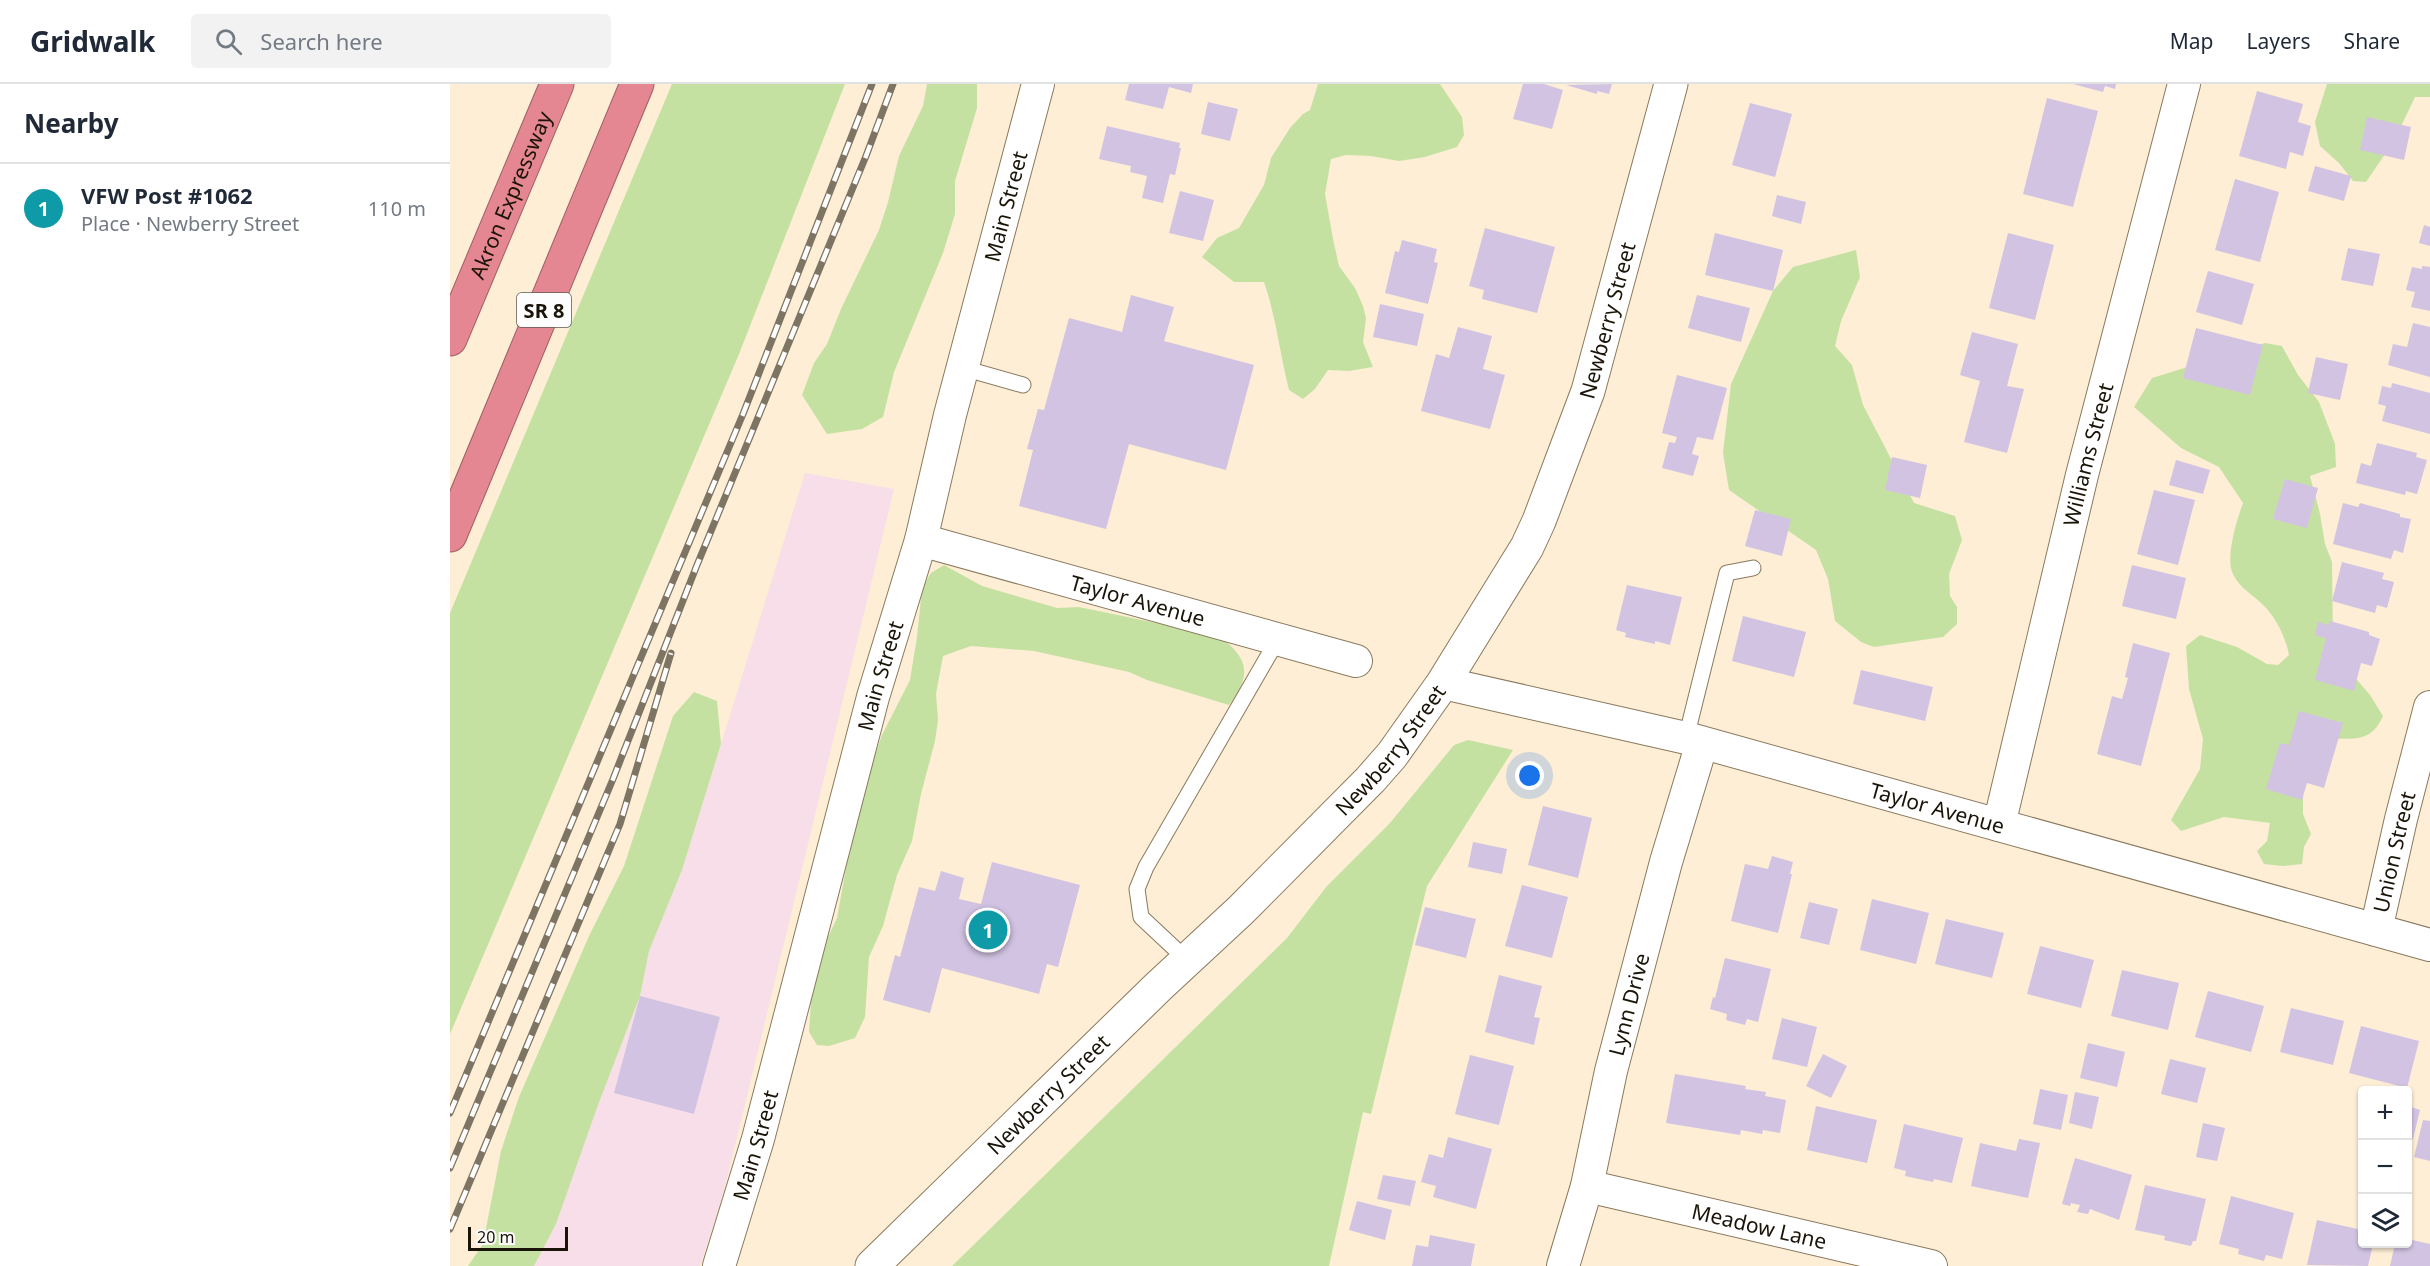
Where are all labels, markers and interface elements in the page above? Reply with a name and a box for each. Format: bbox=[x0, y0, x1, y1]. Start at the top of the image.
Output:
search box bbox=[191, 14, 611, 68]
text: Gridwalk bbox=[30, 22, 155, 60]
icon: search bbox=[212, 25, 245, 58]
text: Search here bbox=[260, 26, 383, 56]
text: Map bbox=[2170, 27, 2214, 55]
text: Layers bbox=[2247, 27, 2311, 55]
text: Share bbox=[2344, 27, 2400, 55]
text: Nearby bbox=[24, 105, 119, 141]
street label: Akron Expressway bbox=[463, 107, 558, 283]
street label: Main Street bbox=[977, 148, 1034, 265]
text: VFW Post #1062 bbox=[81, 180, 253, 210]
text: 1 bbox=[38, 195, 49, 222]
text: 110 m bbox=[368, 195, 426, 222]
text: Place · Newberry Street bbox=[81, 210, 299, 237]
street label: Newberry Street bbox=[1573, 239, 1642, 402]
road number: SR 8 bbox=[517, 293, 571, 327]
street label: Williams Street bbox=[2056, 379, 2120, 529]
street label: Taylor Avenue bbox=[1067, 568, 1208, 632]
street label: Main Street bbox=[851, 617, 910, 734]
street label: Newberry Street bbox=[1329, 679, 1452, 821]
your location bbox=[1515, 761, 1544, 790]
street label: Taylor Avenue bbox=[1867, 776, 2008, 840]
street label: Union Street bbox=[2366, 788, 2422, 915]
pin: 1 bbox=[968, 908, 1008, 952]
street label: Lynn Drive bbox=[1602, 950, 1655, 1059]
street label: Newberry Street bbox=[981, 1028, 1116, 1160]
map controls bbox=[2358, 1086, 2412, 1248]
button: + bbox=[2358, 1086, 2412, 1140]
street label: Main Street bbox=[726, 1087, 784, 1204]
button: − bbox=[2358, 1140, 2412, 1194]
button: layers bbox=[2358, 1194, 2412, 1248]
street label: Meadow Lane bbox=[1689, 1197, 1830, 1255]
scale bar bbox=[468, 1224, 568, 1252]
text: 20 m bbox=[477, 1226, 514, 1248]

